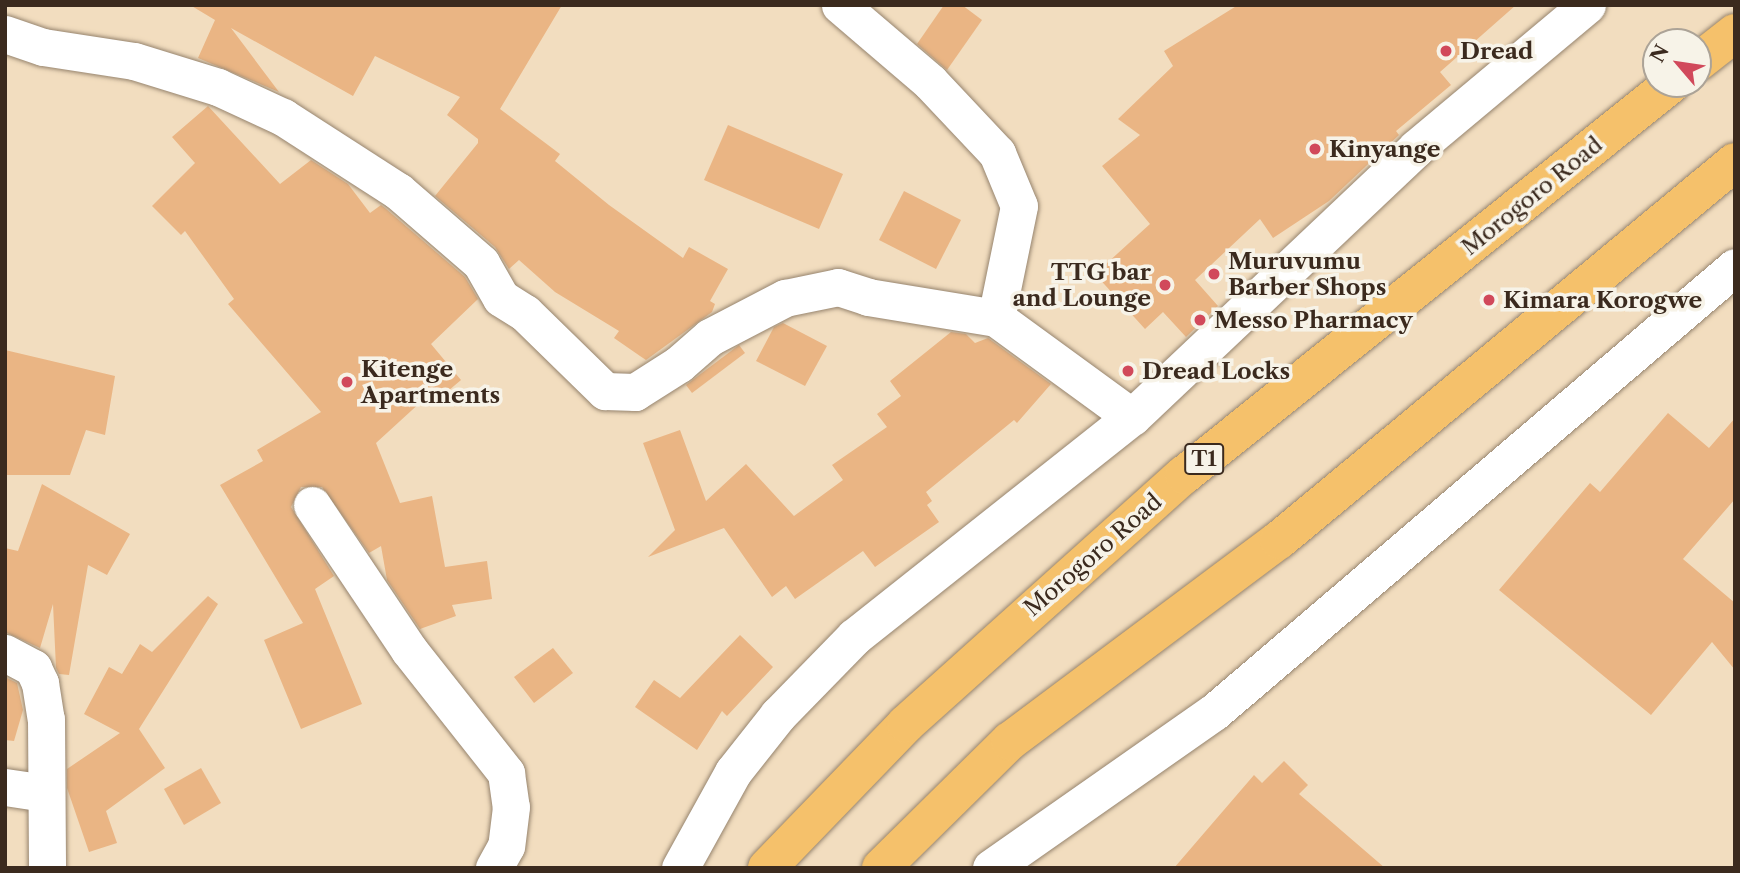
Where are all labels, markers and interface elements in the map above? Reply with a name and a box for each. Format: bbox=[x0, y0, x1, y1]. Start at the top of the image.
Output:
north arrow bbox=[1642, 28, 1712, 98]
place label: Dread bbox=[1460, 37, 1533, 65]
text: N bbox=[1646, 41, 1674, 66]
marker: Dread bbox=[1438, 43, 1454, 59]
street label: Morogoro Road bbox=[1456, 131, 1608, 261]
place label: Kinyange bbox=[1329, 135, 1440, 163]
marker: Kinyange bbox=[1307, 141, 1323, 157]
place label: Muruvumu Barber Shops bbox=[1228, 247, 1387, 301]
place label: TTG bar and Lounge bbox=[1012, 258, 1151, 312]
marker: Muruvumu Barber Shops bbox=[1206, 266, 1222, 282]
marker: TTG bar and Lounge bbox=[1157, 277, 1173, 293]
place label: Kimara Korogwe bbox=[1503, 286, 1703, 314]
marker: Kimara Korogwe bbox=[1481, 292, 1497, 308]
place label: Messo Pharmacy bbox=[1214, 306, 1413, 334]
marker: Messo Pharmacy bbox=[1192, 312, 1208, 328]
place label: Kitenge Apartments bbox=[361, 355, 500, 409]
place label: Dread Locks bbox=[1142, 357, 1290, 385]
marker: Dread Locks bbox=[1120, 363, 1136, 379]
marker: Kitenge Apartments bbox=[339, 374, 355, 390]
road number: T1 bbox=[1183, 442, 1225, 476]
street label: Morogoro Road bbox=[1019, 488, 1167, 622]

